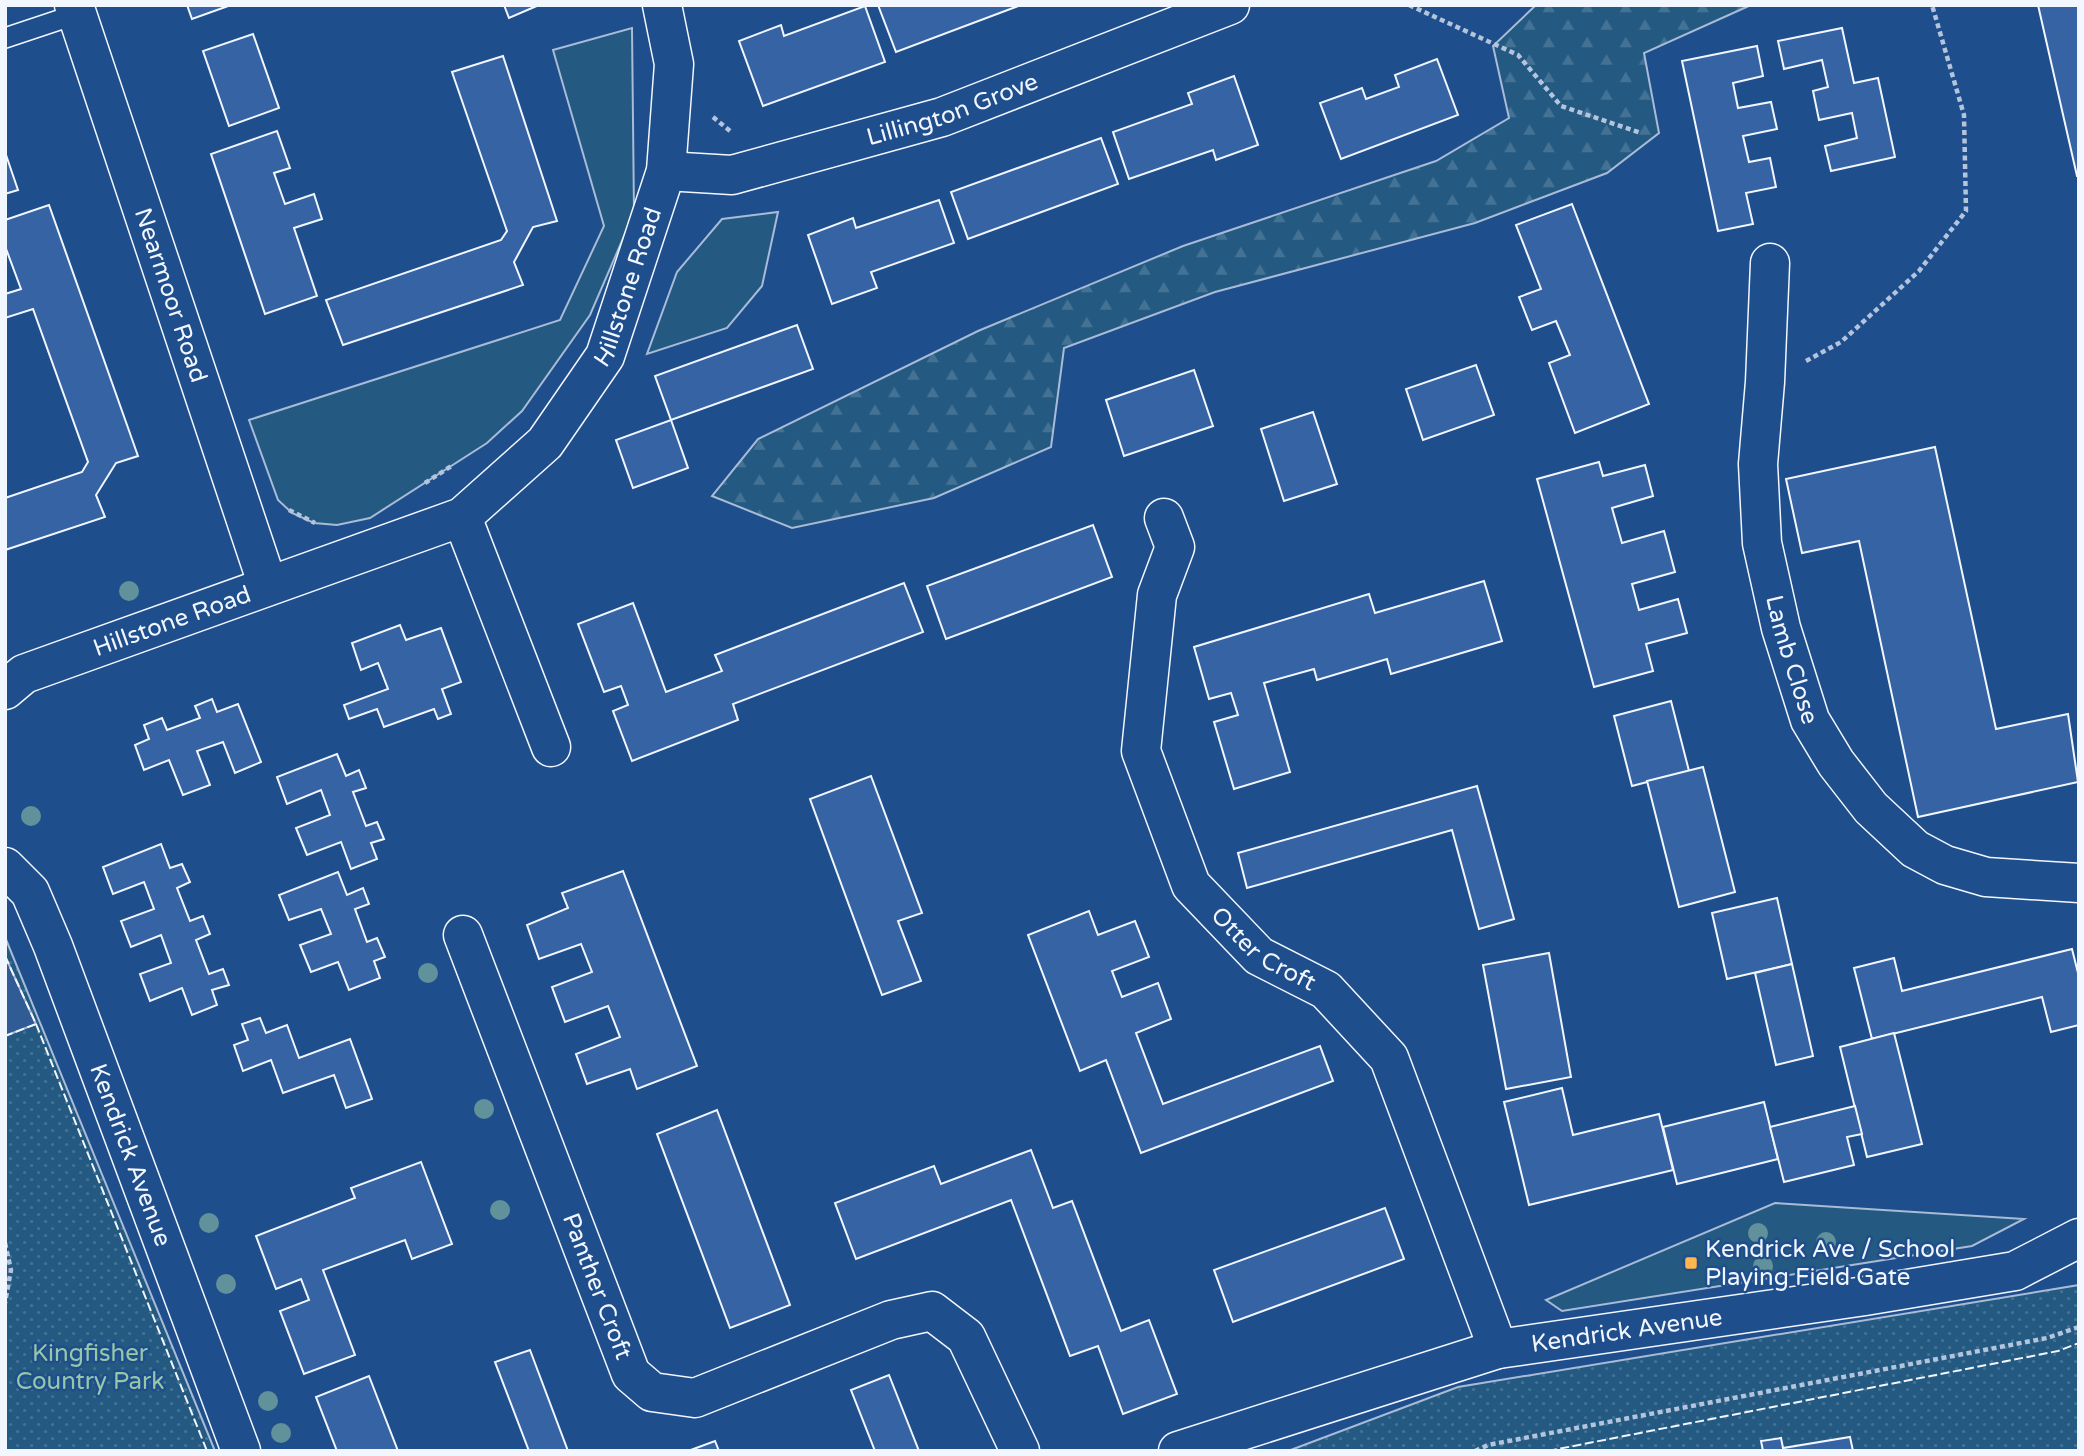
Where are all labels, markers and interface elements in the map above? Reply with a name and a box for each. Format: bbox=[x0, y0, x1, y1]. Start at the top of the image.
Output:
street label: Lillington Grove bbox=[863, 67, 1042, 152]
street label: Nearmoor Road bbox=[128, 204, 213, 386]
street label: Hillstone Road bbox=[588, 204, 668, 373]
street label: Hillstone Road bbox=[89, 580, 255, 663]
street label: Lamb Close bbox=[1759, 593, 1824, 728]
street label: Otter Croft bbox=[1205, 901, 1321, 997]
street label: Kendrick Avenue bbox=[83, 1060, 178, 1250]
street label: Panther Croft bbox=[556, 1209, 638, 1364]
place label: Kendrick Ave / School Playing Field Gate bbox=[1705, 1235, 1955, 1292]
marker: Kendrick Ave / School Playing Field Gate bbox=[1683, 1255, 1699, 1271]
street label: Kendrick Avenue bbox=[1529, 1303, 1724, 1359]
park label: Kingfisher Country Park bbox=[16, 1339, 164, 1396]

